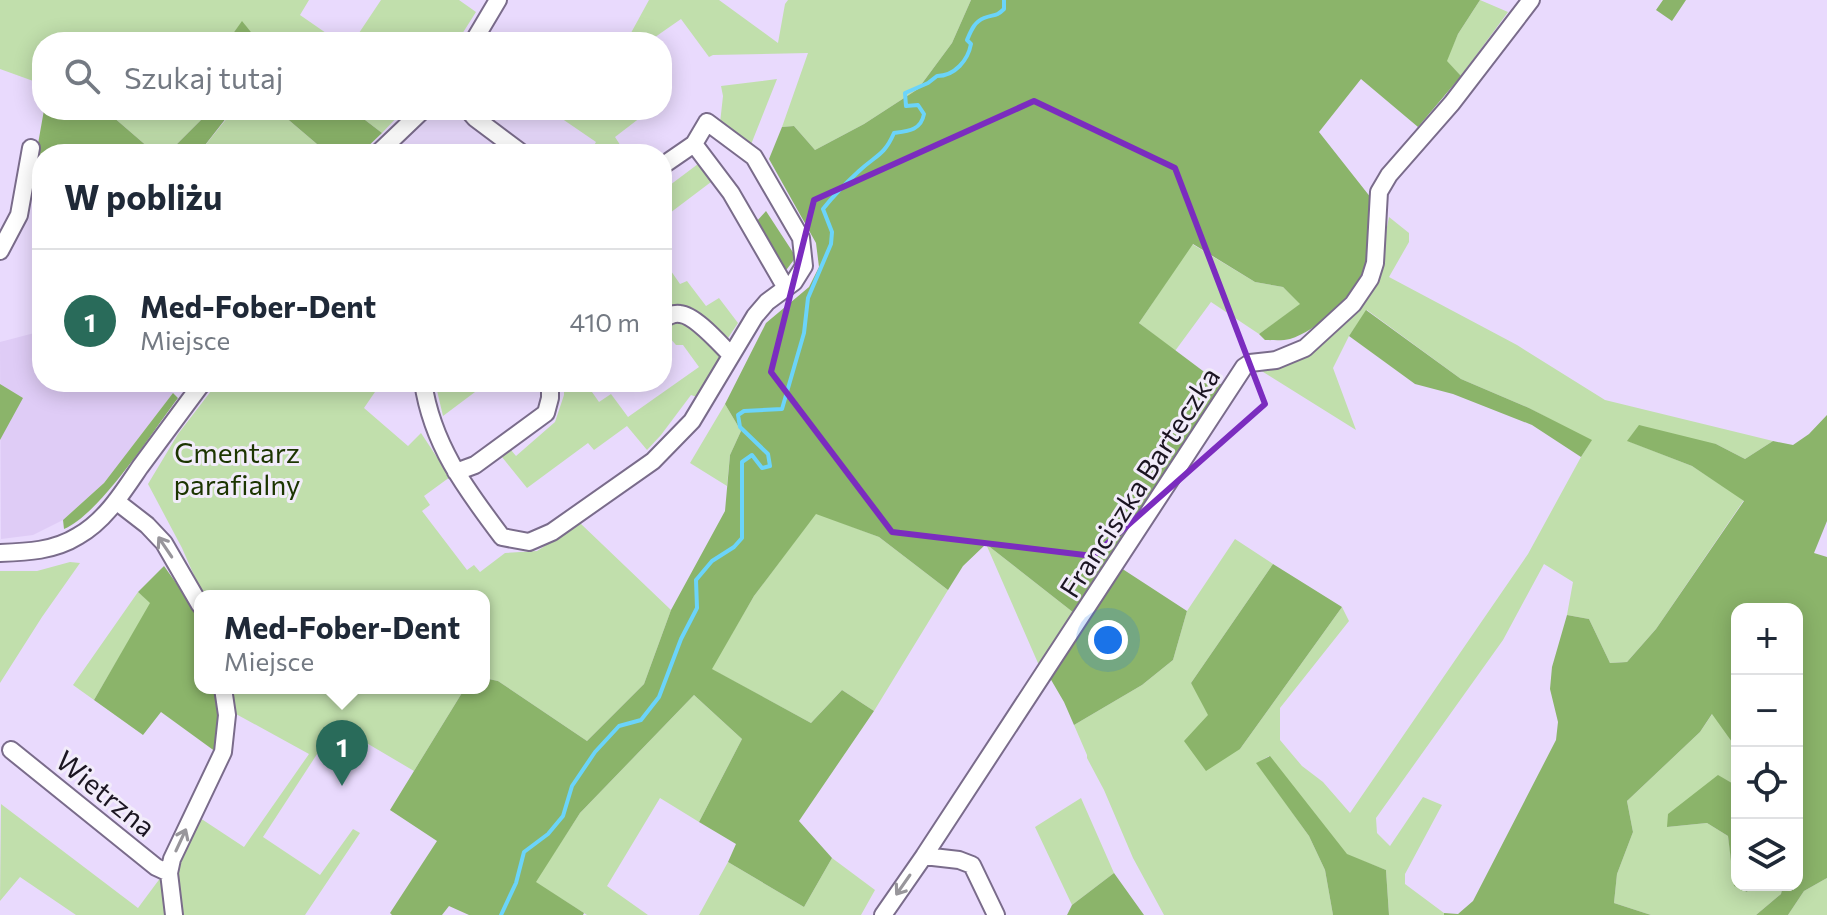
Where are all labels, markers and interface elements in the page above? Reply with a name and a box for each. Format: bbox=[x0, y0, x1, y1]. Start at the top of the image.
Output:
search box bbox=[32, 32, 672, 120]
icon: search bbox=[60, 54, 104, 98]
text: Szukaj tutaj bbox=[124, 58, 283, 95]
text: W pobliżu bbox=[64, 175, 222, 217]
text: Med-Fober-Dent bbox=[140, 287, 376, 324]
text: 1 bbox=[84, 306, 96, 337]
text: 410 m bbox=[569, 306, 640, 337]
text: Miejsce bbox=[140, 324, 230, 355]
street label: Franciszka Barteczka bbox=[1052, 360, 1226, 604]
park label: Cmentarz parafialny bbox=[174, 435, 300, 501]
one-way arrow bbox=[157, 536, 174, 558]
popup bbox=[194, 590, 490, 694]
map controls bbox=[1731, 603, 1803, 891]
button: + bbox=[1731, 603, 1803, 675]
text: Med-Fober-Dent bbox=[224, 608, 460, 645]
your location bbox=[1088, 620, 1128, 660]
text: Miejsce bbox=[224, 645, 314, 676]
button: − bbox=[1731, 675, 1803, 747]
pin: 1 bbox=[316, 720, 368, 786]
street label: Wietrzna bbox=[50, 743, 162, 843]
button: locate bbox=[1731, 747, 1803, 819]
button: layers bbox=[1731, 819, 1803, 891]
one-way arrow bbox=[174, 828, 189, 852]
one-way arrow bbox=[895, 874, 911, 896]

